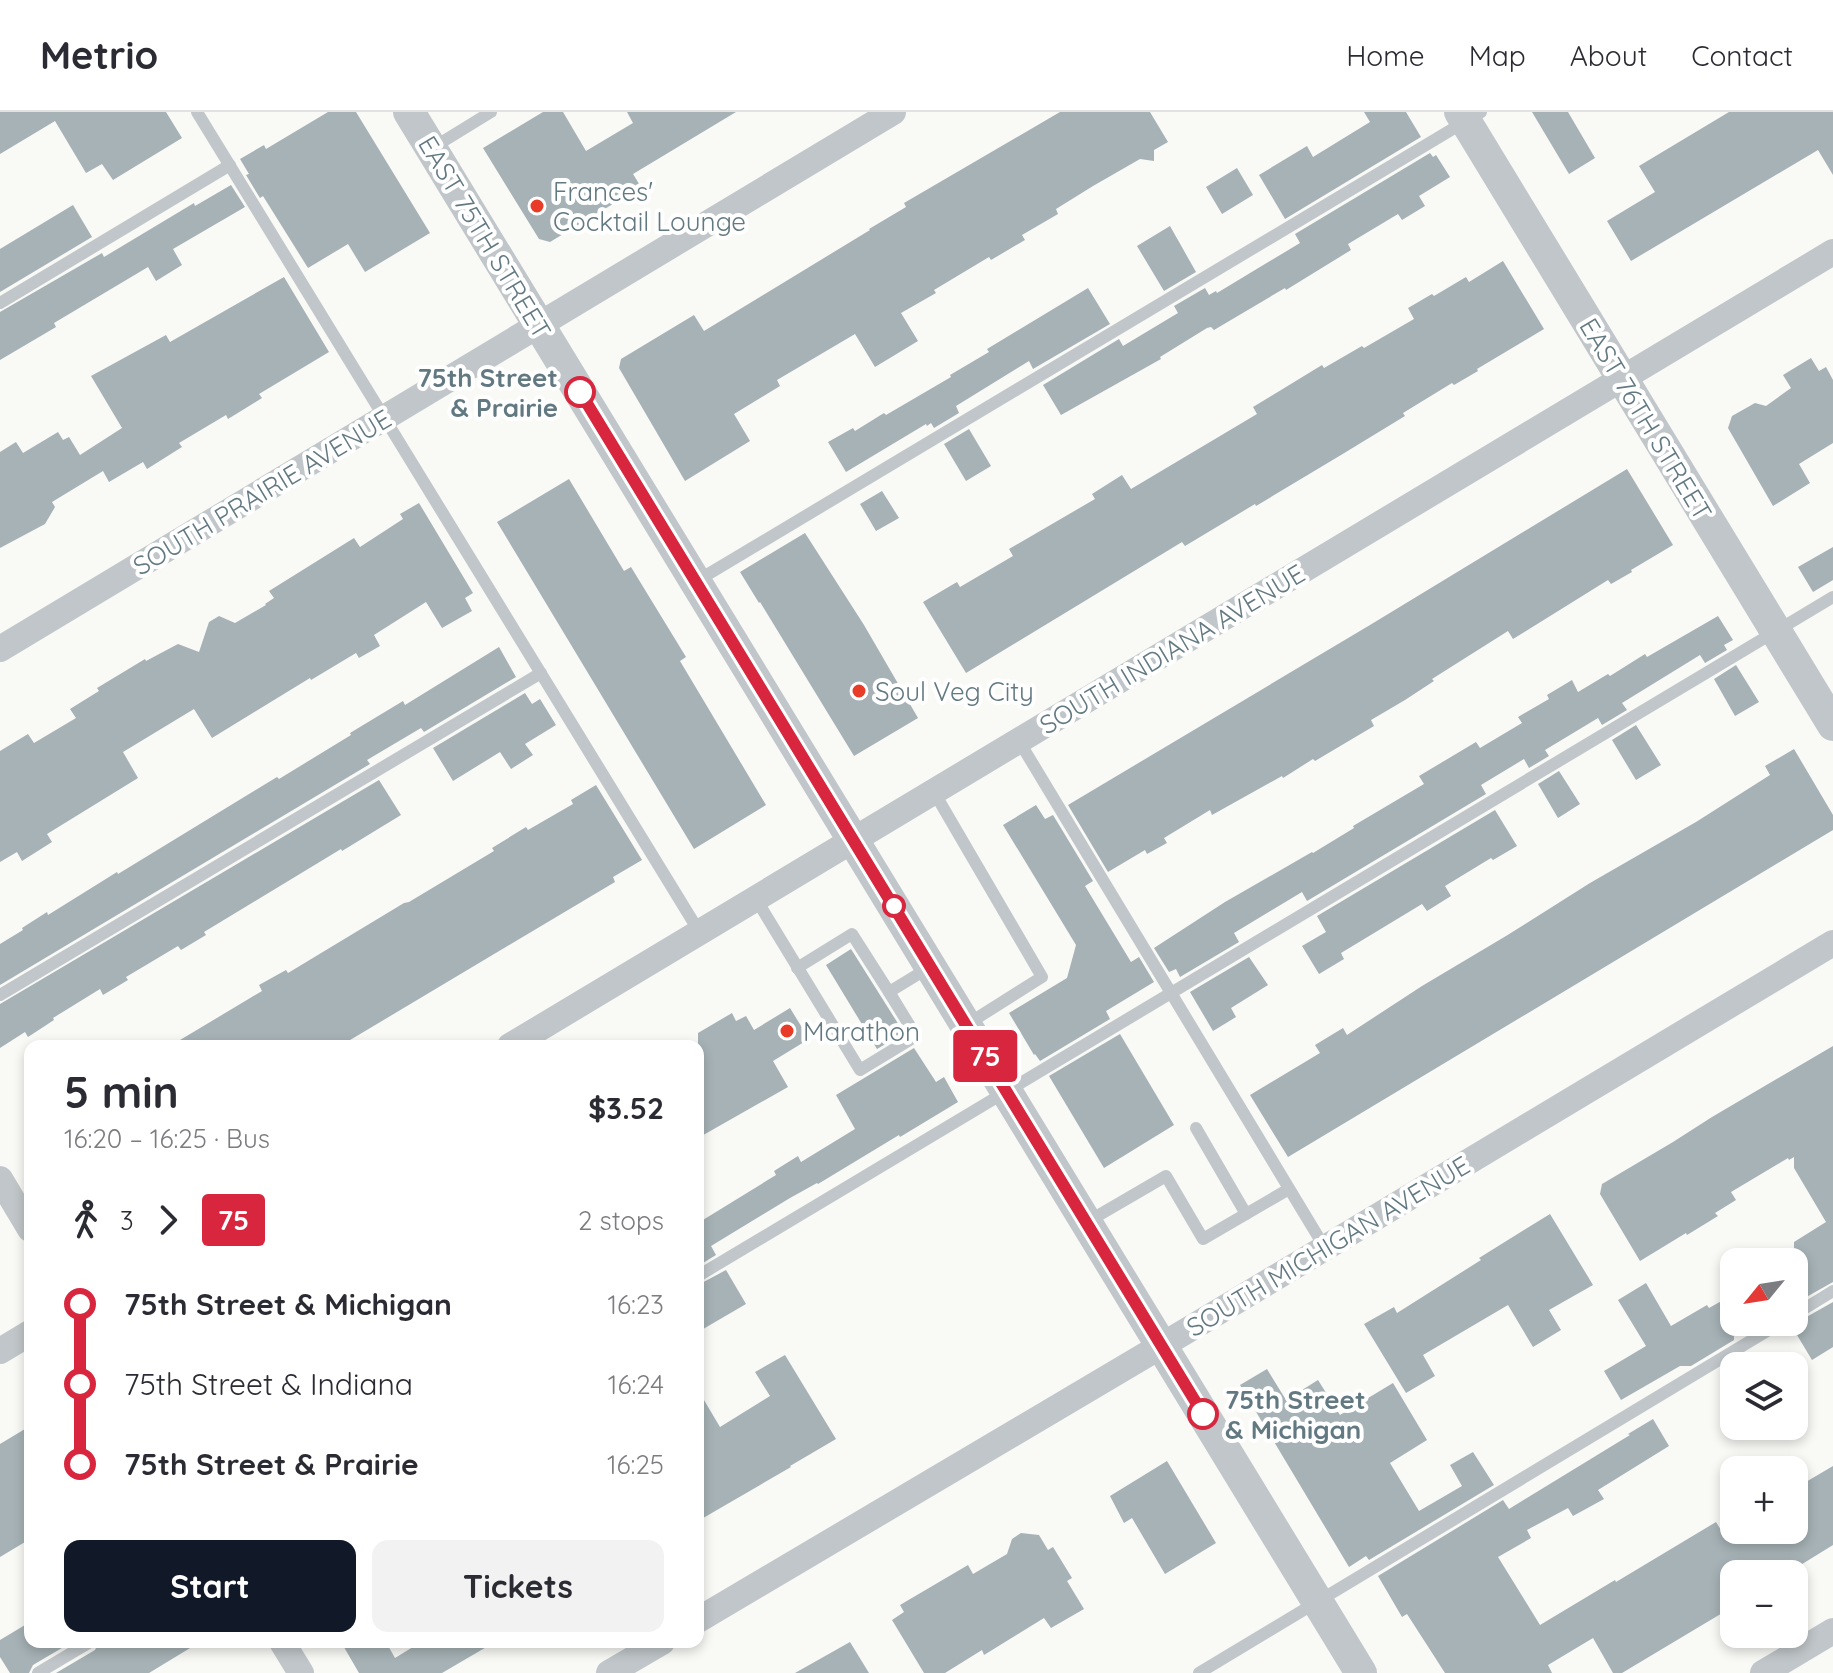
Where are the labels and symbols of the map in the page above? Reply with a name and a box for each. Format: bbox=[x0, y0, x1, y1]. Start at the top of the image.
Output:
street label: EAST 75TH STREET bbox=[411, 129, 559, 345]
place label: Frances' Cocktail Lounge bbox=[553, 175, 746, 238]
marker: Frances' Cocktail Lounge bbox=[528, 197, 546, 215]
street label: EAST 76TH STREET bbox=[1573, 312, 1719, 526]
place label: 75th Street & Prairie bbox=[417, 361, 558, 424]
marker: 75th Street & Prairie bbox=[565, 377, 595, 407]
street label: SOUTH PRAIRIE AVENUE bbox=[127, 402, 397, 582]
street label: SOUTH INDIANA AVENUE bbox=[1033, 557, 1311, 741]
place label: Soul Veg City bbox=[875, 675, 1034, 708]
marker: Soul Veg City bbox=[850, 682, 868, 700]
unlabelled marker bbox=[883, 895, 905, 917]
place label: Marathon bbox=[803, 1015, 920, 1048]
marker: Marathon bbox=[778, 1022, 796, 1040]
line badge: 75 bbox=[949, 1030, 1021, 1082]
street label: SOUTH MICHIGAN AVENUE bbox=[1180, 1148, 1476, 1344]
north arrow bbox=[1720, 1248, 1808, 1336]
place label: 75th Street & Michigan bbox=[1225, 1383, 1366, 1446]
marker: 75th Street & Michigan bbox=[1188, 1399, 1218, 1429]

